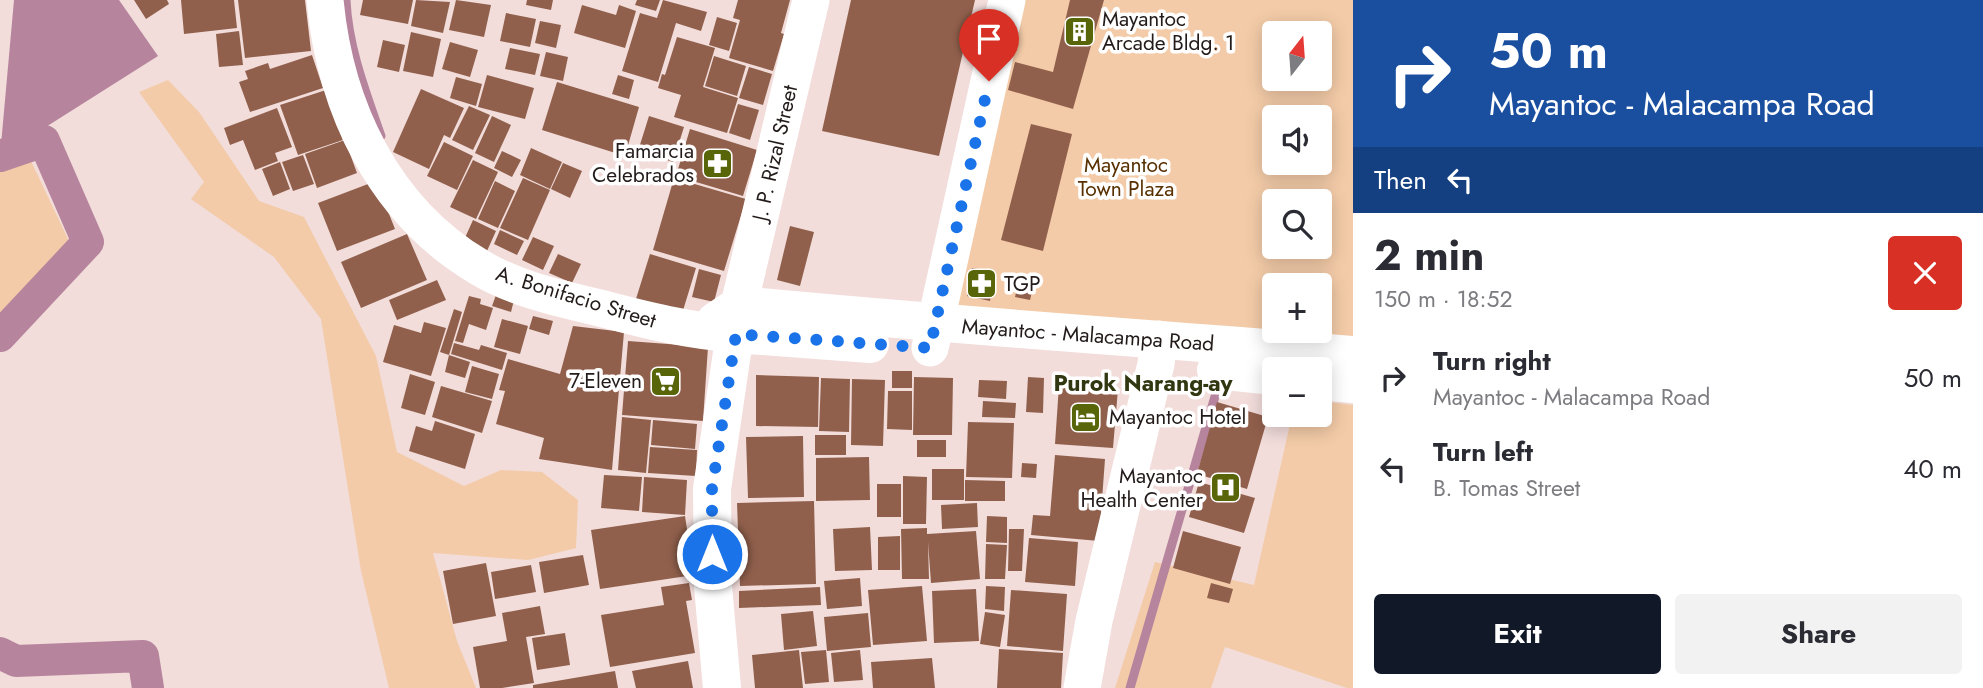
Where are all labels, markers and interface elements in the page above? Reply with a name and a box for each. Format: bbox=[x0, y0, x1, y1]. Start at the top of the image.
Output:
place label: Mayantoc Arcade Bldg. 1 bbox=[1102, 4, 1235, 58]
pin bbox=[959, 9, 1019, 81]
building icon: Mayantoc Arcade Bldg. 1 bbox=[1062, 14, 1096, 48]
text: 50 m bbox=[1489, 16, 1608, 86]
icon: arrive bbox=[970, 20, 1008, 58]
north arrow bbox=[1262, 21, 1332, 91]
map controls bbox=[1262, 21, 1332, 427]
icon: right bbox=[1374, 28, 1465, 119]
text: Mayantoc - Malacampa Road bbox=[1489, 81, 1875, 127]
street label: J. P. Rizal Street bbox=[744, 82, 805, 227]
button: sound bbox=[1262, 105, 1332, 175]
place label: Famarcia Celebrados bbox=[592, 136, 694, 190]
pharmacy icon: Famarcia Celebrados bbox=[700, 146, 734, 180]
park label: Mayantoc Town Plaza bbox=[1078, 150, 1174, 204]
text: Then bbox=[1374, 161, 1427, 199]
icon: left bbox=[1441, 161, 1479, 199]
button: search bbox=[1262, 189, 1332, 259]
text: 2 min bbox=[1374, 225, 1484, 286]
button: close bbox=[1888, 236, 1962, 310]
street label: A. Bonifacio Street bbox=[492, 258, 660, 336]
pharmacy icon: TGP bbox=[964, 267, 998, 301]
place label: TGP bbox=[1004, 269, 1041, 299]
button: + bbox=[1262, 273, 1332, 343]
text: 150 m · 18:52 bbox=[1374, 282, 1513, 316]
street label: Mayantoc - Malacampa Road bbox=[961, 311, 1215, 359]
text: Turn right bbox=[1433, 342, 1551, 380]
button: − bbox=[1262, 357, 1332, 427]
icon: right bbox=[1374, 359, 1412, 397]
text: 50 m bbox=[1904, 359, 1962, 397]
supermarket icon: 7-Eleven bbox=[648, 364, 682, 398]
place label: 7-Eleven bbox=[569, 366, 642, 396]
district label: Purok Narang-ay bbox=[1053, 366, 1234, 400]
text: Mayantoc - Malacampa Road bbox=[1433, 380, 1710, 414]
hotel icon: Mayantoc Hotel bbox=[1069, 400, 1103, 434]
place label: Mayantoc Hotel bbox=[1109, 402, 1246, 432]
text: Turn left bbox=[1433, 433, 1533, 471]
icon: left bbox=[1374, 450, 1412, 488]
text: 40 m bbox=[1903, 450, 1962, 488]
place label: Mayantoc Health Center bbox=[1081, 461, 1204, 515]
hospital icon: Mayantoc Health Center bbox=[1209, 471, 1243, 505]
text: B. Tomas Street bbox=[1433, 471, 1580, 505]
position arrow bbox=[675, 517, 749, 591]
button: Exit bbox=[1374, 594, 1661, 674]
button: Share bbox=[1675, 594, 1962, 674]

